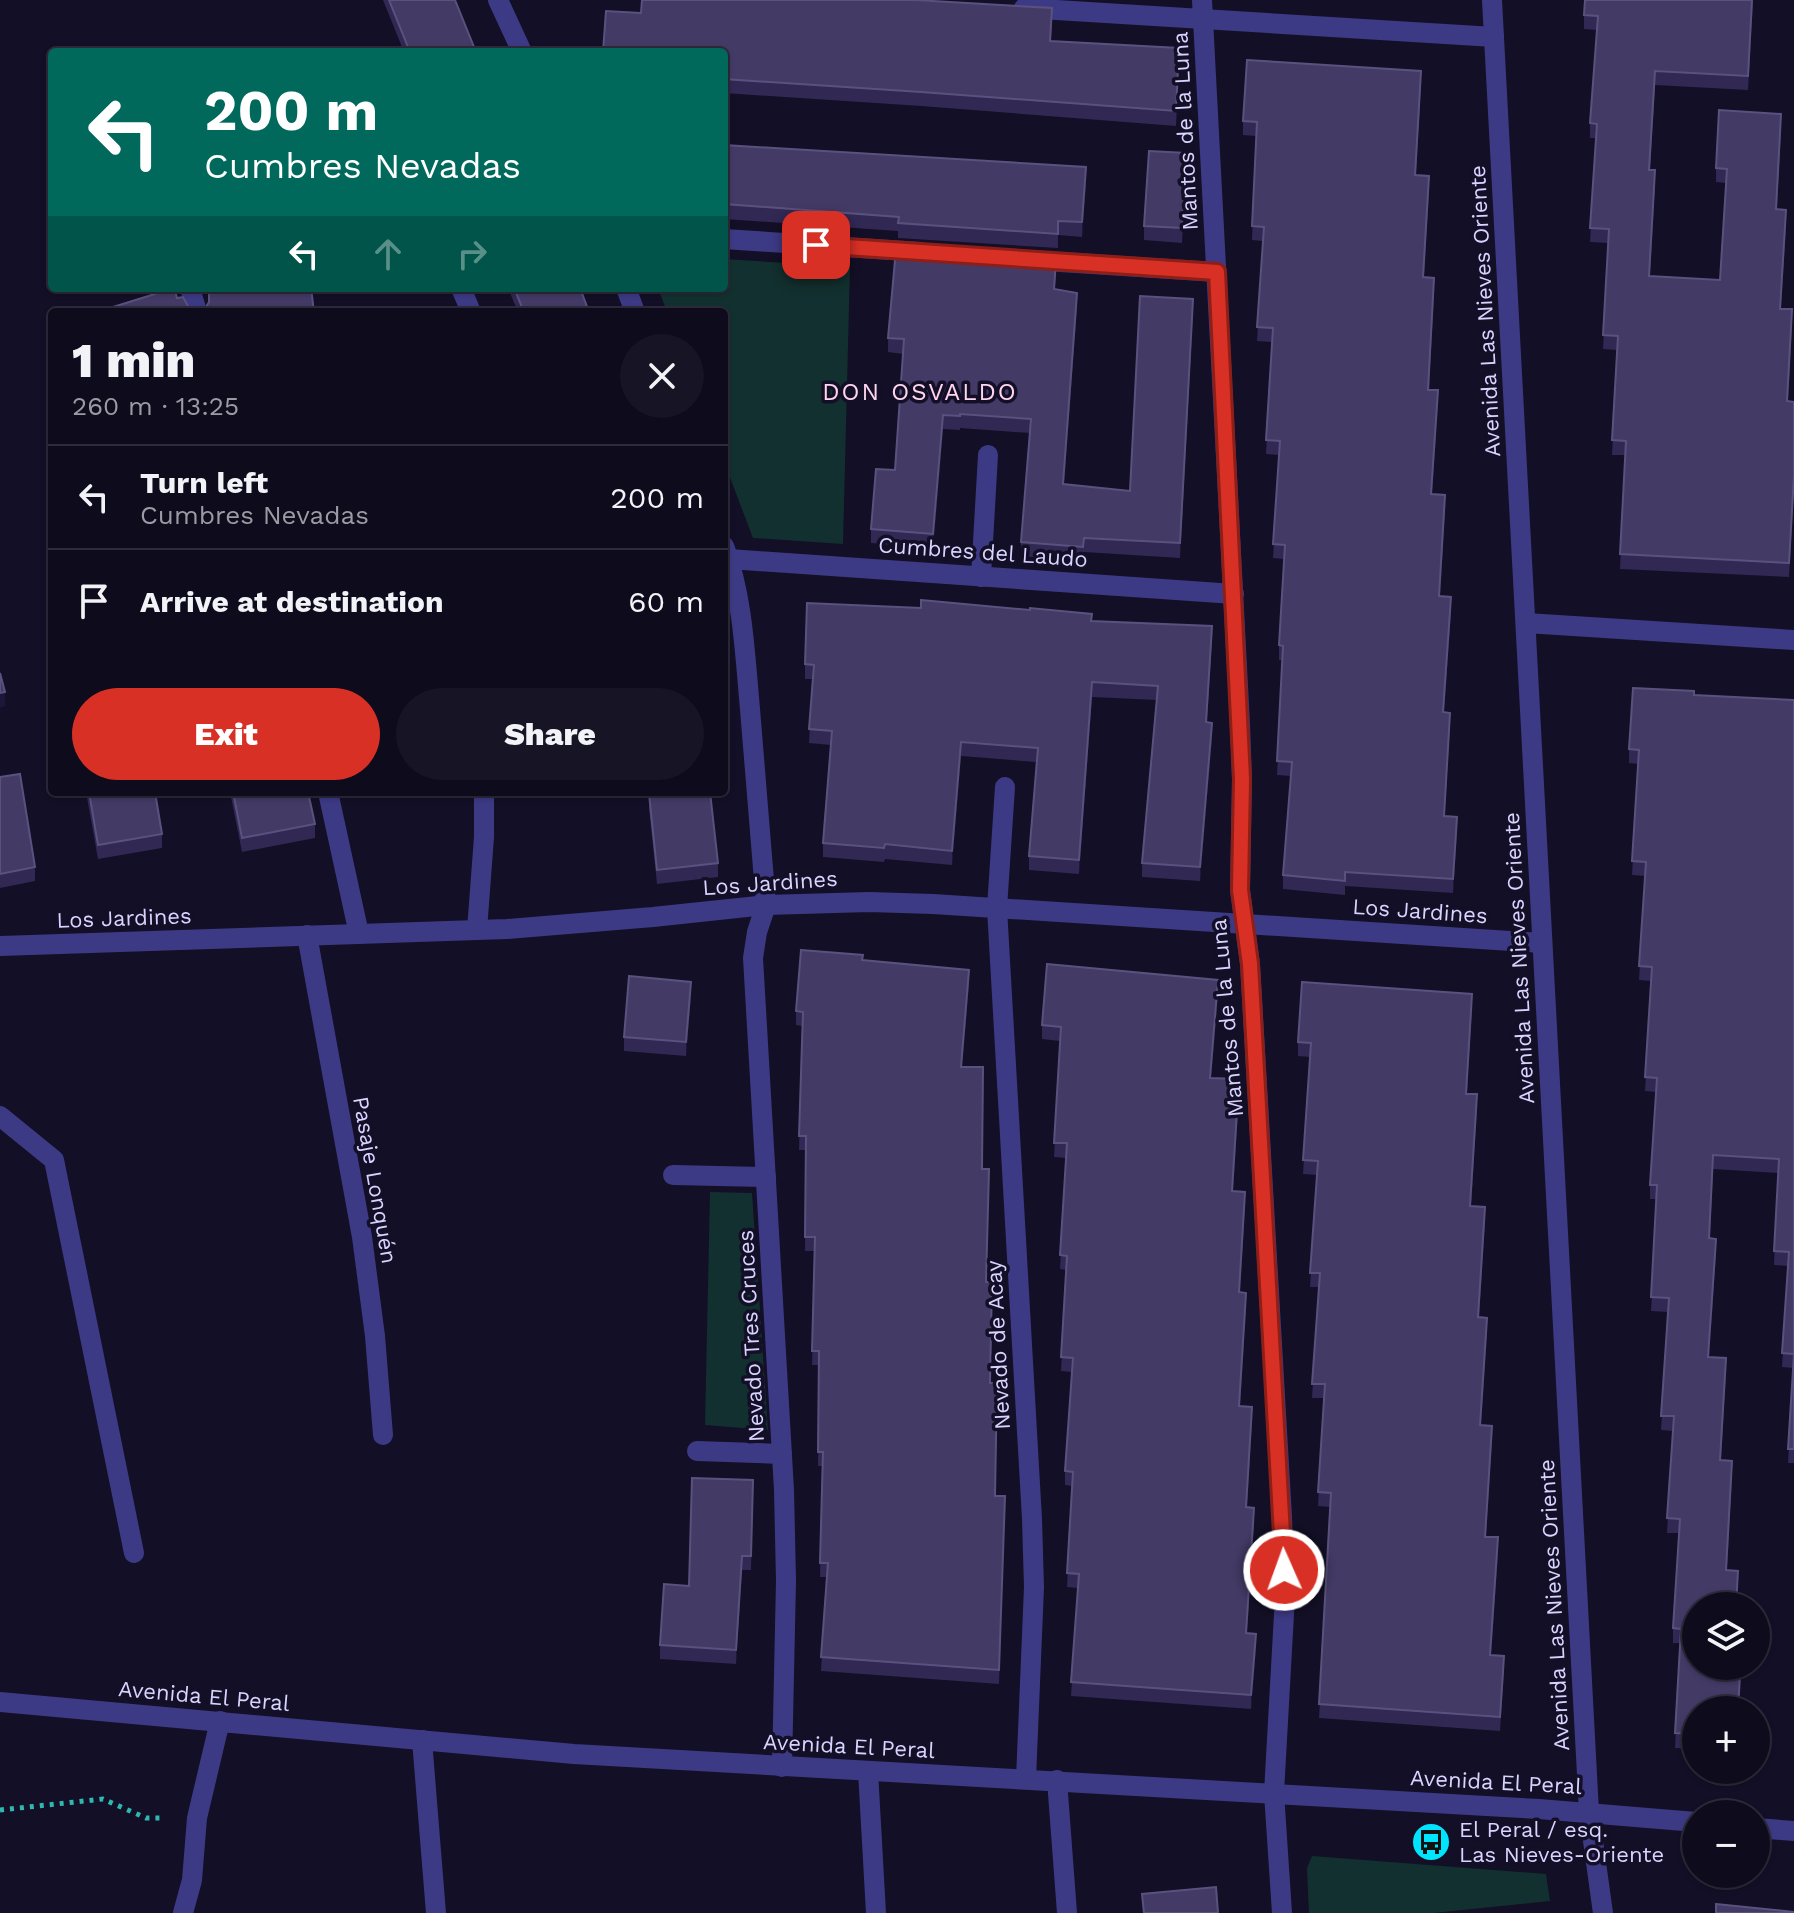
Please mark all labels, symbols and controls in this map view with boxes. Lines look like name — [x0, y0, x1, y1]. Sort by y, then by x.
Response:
street label: Mantos de la Luna — [1167, 31, 1203, 231]
text: 200 m — [204, 78, 378, 144]
icon: left — [72, 80, 176, 184]
text: Cumbres Nevadas — [204, 145, 521, 187]
street label: Avenida Las Nieves Oriente — [1465, 164, 1505, 458]
pin — [782, 211, 850, 279]
icon: arrive — [794, 223, 838, 267]
icon: left — [282, 232, 326, 276]
icon: ahead — [366, 232, 410, 276]
icon: right — [450, 232, 494, 276]
text: 1 min — [72, 332, 195, 389]
button: close — [620, 334, 704, 418]
district label: DON OSVALDO — [822, 378, 1018, 406]
text: 260 m · 13:25 — [72, 391, 239, 421]
text: Turn left — [140, 465, 268, 500]
icon: left — [72, 475, 116, 519]
text: 200 m — [610, 480, 704, 515]
text: Cumbres Nevadas — [140, 500, 369, 530]
street label: Cumbres del Laudo — [877, 532, 1089, 572]
icon: arrive — [72, 579, 116, 623]
text: Arrive at destination — [140, 584, 444, 619]
text: 60 m — [628, 584, 704, 619]
button: Exit — [72, 688, 380, 780]
button: Share — [396, 688, 704, 780]
street label: Avenida Las Nieves Oriente — [1499, 811, 1539, 1105]
street label: Los Jardines — [702, 866, 838, 900]
street label: Los Jardines — [1352, 894, 1488, 928]
street label: Los Jardines — [56, 903, 192, 933]
street label: Mantos de la Luna — [1206, 918, 1248, 1118]
street label: Pasaje Lonquén — [348, 1094, 402, 1266]
street label: Nevado Tres Cruces — [733, 1229, 769, 1443]
street label: Nevado de Acay — [981, 1259, 1015, 1430]
street label: Avenida Las Nieves Oriente — [1534, 1458, 1574, 1752]
position arrow — [1242, 1528, 1326, 1612]
map controls — [1682, 1592, 1770, 1888]
button: layers — [1682, 1592, 1770, 1680]
street label: Avenida El Peral — [117, 1676, 291, 1716]
button: + — [1682, 1696, 1770, 1784]
street label: Avenida El Peral — [763, 1729, 936, 1763]
street label: Avenida El Peral — [1410, 1765, 1583, 1799]
button: − — [1682, 1800, 1770, 1888]
place label: El Peral / esq. Las Nieves-Oriente — [1459, 1817, 1664, 1867]
bus stop icon: El Peral / esq. Las Nieves-Oriente — [1410, 1821, 1452, 1863]

